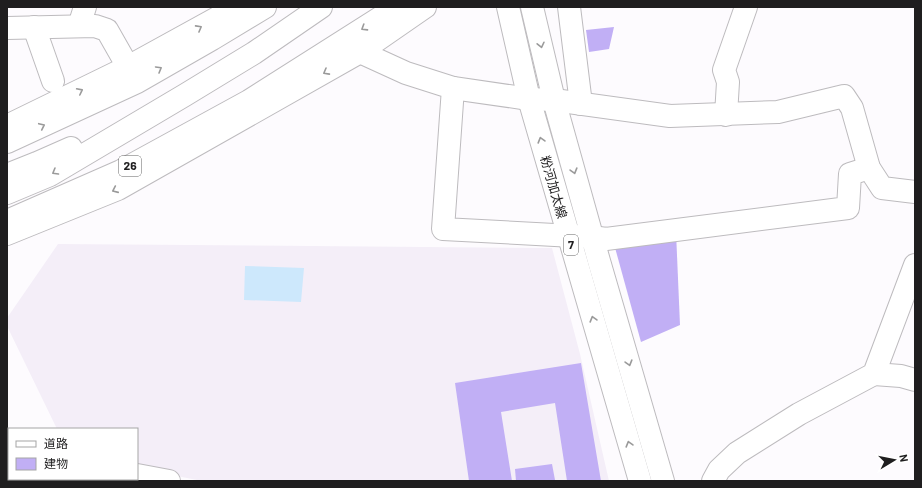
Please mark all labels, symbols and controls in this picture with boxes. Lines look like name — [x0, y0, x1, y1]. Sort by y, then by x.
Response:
one-way arrow — [361, 23, 368, 31]
one-way arrow — [195, 25, 202, 33]
one-way arrow — [537, 42, 545, 48]
one-way arrow — [155, 67, 162, 74]
one-way arrow — [323, 67, 330, 74]
one-way arrow — [76, 88, 83, 96]
one-way arrow — [38, 123, 46, 131]
one-way arrow — [537, 137, 546, 144]
street label: 粉河加太線 — [537, 154, 571, 220]
road number: 26 — [119, 156, 141, 176]
one-way arrow — [52, 167, 59, 174]
one-way arrow — [569, 167, 578, 174]
one-way arrow — [111, 185, 119, 193]
road number: 7 — [564, 235, 578, 255]
one-way arrow — [589, 315, 598, 322]
one-way arrow — [624, 359, 633, 366]
legend — [8, 428, 138, 480]
text: 道路 — [44, 436, 68, 450]
one-way arrow — [625, 440, 634, 447]
north arrow — [874, 440, 914, 480]
text: N — [897, 453, 911, 463]
text: 建物 — [44, 456, 68, 470]

